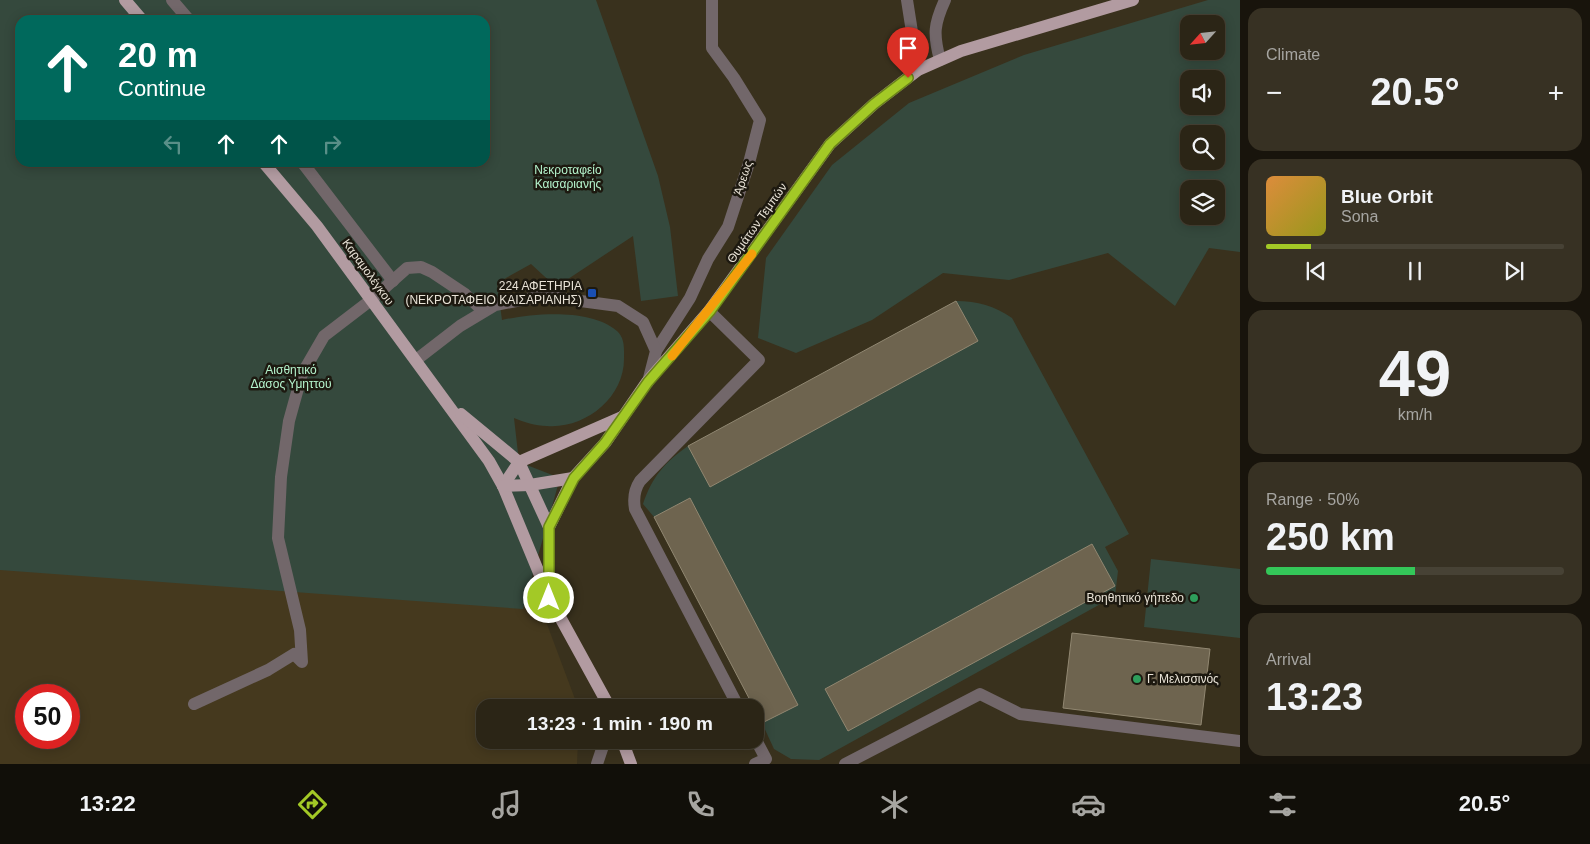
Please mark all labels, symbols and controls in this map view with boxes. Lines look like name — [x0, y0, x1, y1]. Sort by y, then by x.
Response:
north arrow — [1180, 15, 1225, 60]
map controls — [1180, 15, 1225, 225]
pin — [887, 27, 929, 78]
icon: arrive — [894, 34, 922, 62]
icon: ahead — [35, 35, 100, 100]
text: 20 m — [118, 35, 198, 74]
text: Climate — [1266, 46, 1320, 63]
button: sound — [1180, 70, 1225, 115]
text: 20.5° — [1370, 71, 1460, 113]
text: Continue — [118, 76, 206, 101]
text: − — [1266, 77, 1282, 108]
text: + — [1548, 77, 1564, 108]
button: search — [1180, 125, 1225, 170]
icon: left — [159, 130, 187, 158]
icon: ahead — [212, 130, 240, 158]
icon: ahead — [265, 130, 293, 158]
icon: right — [318, 130, 346, 158]
street label: Άρεως — [731, 159, 755, 197]
park label: Νεκροταφείο Καισαριανής — [534, 163, 602, 191]
street label: Θυμάτων Τεμπών — [724, 180, 790, 266]
button: layers — [1180, 180, 1225, 225]
text: Blue Orbit — [1341, 186, 1433, 207]
text: Sona — [1341, 208, 1378, 225]
street label: Καραμολέγκου — [339, 236, 397, 308]
icon: previous — [1302, 257, 1330, 285]
icon: pause — [1401, 257, 1429, 285]
icon: next — [1500, 257, 1528, 285]
place label: 224 ΑΦΕΤΗΡΙΑ (ΝΕΚΡΟΤΑΦΕΙΟ ΚΑΙΣΑΡΙΑΝΗΣ) — [405, 279, 582, 307]
marker: 224 ΑΦΕΤΗΡΙΑ (ΝΕΚΡΟΤΑΦΕΙΟ ΚΑΙΣΑΡΙΑΝΗΣ) — [586, 287, 598, 299]
text: 49 — [1379, 337, 1451, 410]
park label: Αισθητικό Δάσος Υμηττού — [250, 363, 332, 391]
text: km/h — [1398, 406, 1432, 423]
text: Range · 50% — [1266, 491, 1359, 508]
text: 250 km — [1266, 516, 1395, 558]
position arrow — [522, 571, 574, 623]
place label: Βοηθητικό γήπεδο — [1086, 591, 1184, 605]
marker: Βοηθητικό γήπεδο — [1188, 592, 1200, 604]
text: Arrival — [1266, 651, 1311, 668]
place label: Γ. Μελισσινός — [1147, 672, 1219, 686]
marker: Γ. Μελισσινός — [1131, 673, 1143, 685]
text: 13:23 — [1266, 676, 1363, 718]
speed limit sign: 50 — [15, 684, 80, 749]
text: 13:23 · 1 min · 190 m — [527, 713, 713, 734]
icon: directions — [295, 787, 330, 822]
icon: music — [489, 787, 524, 822]
icon: phone — [683, 787, 718, 822]
icon: climate — [877, 787, 912, 822]
icon: car — [1071, 787, 1106, 822]
icon: filters — [1265, 787, 1300, 822]
text: 13:22 — [80, 791, 136, 816]
text: 20.5° — [1459, 791, 1510, 816]

